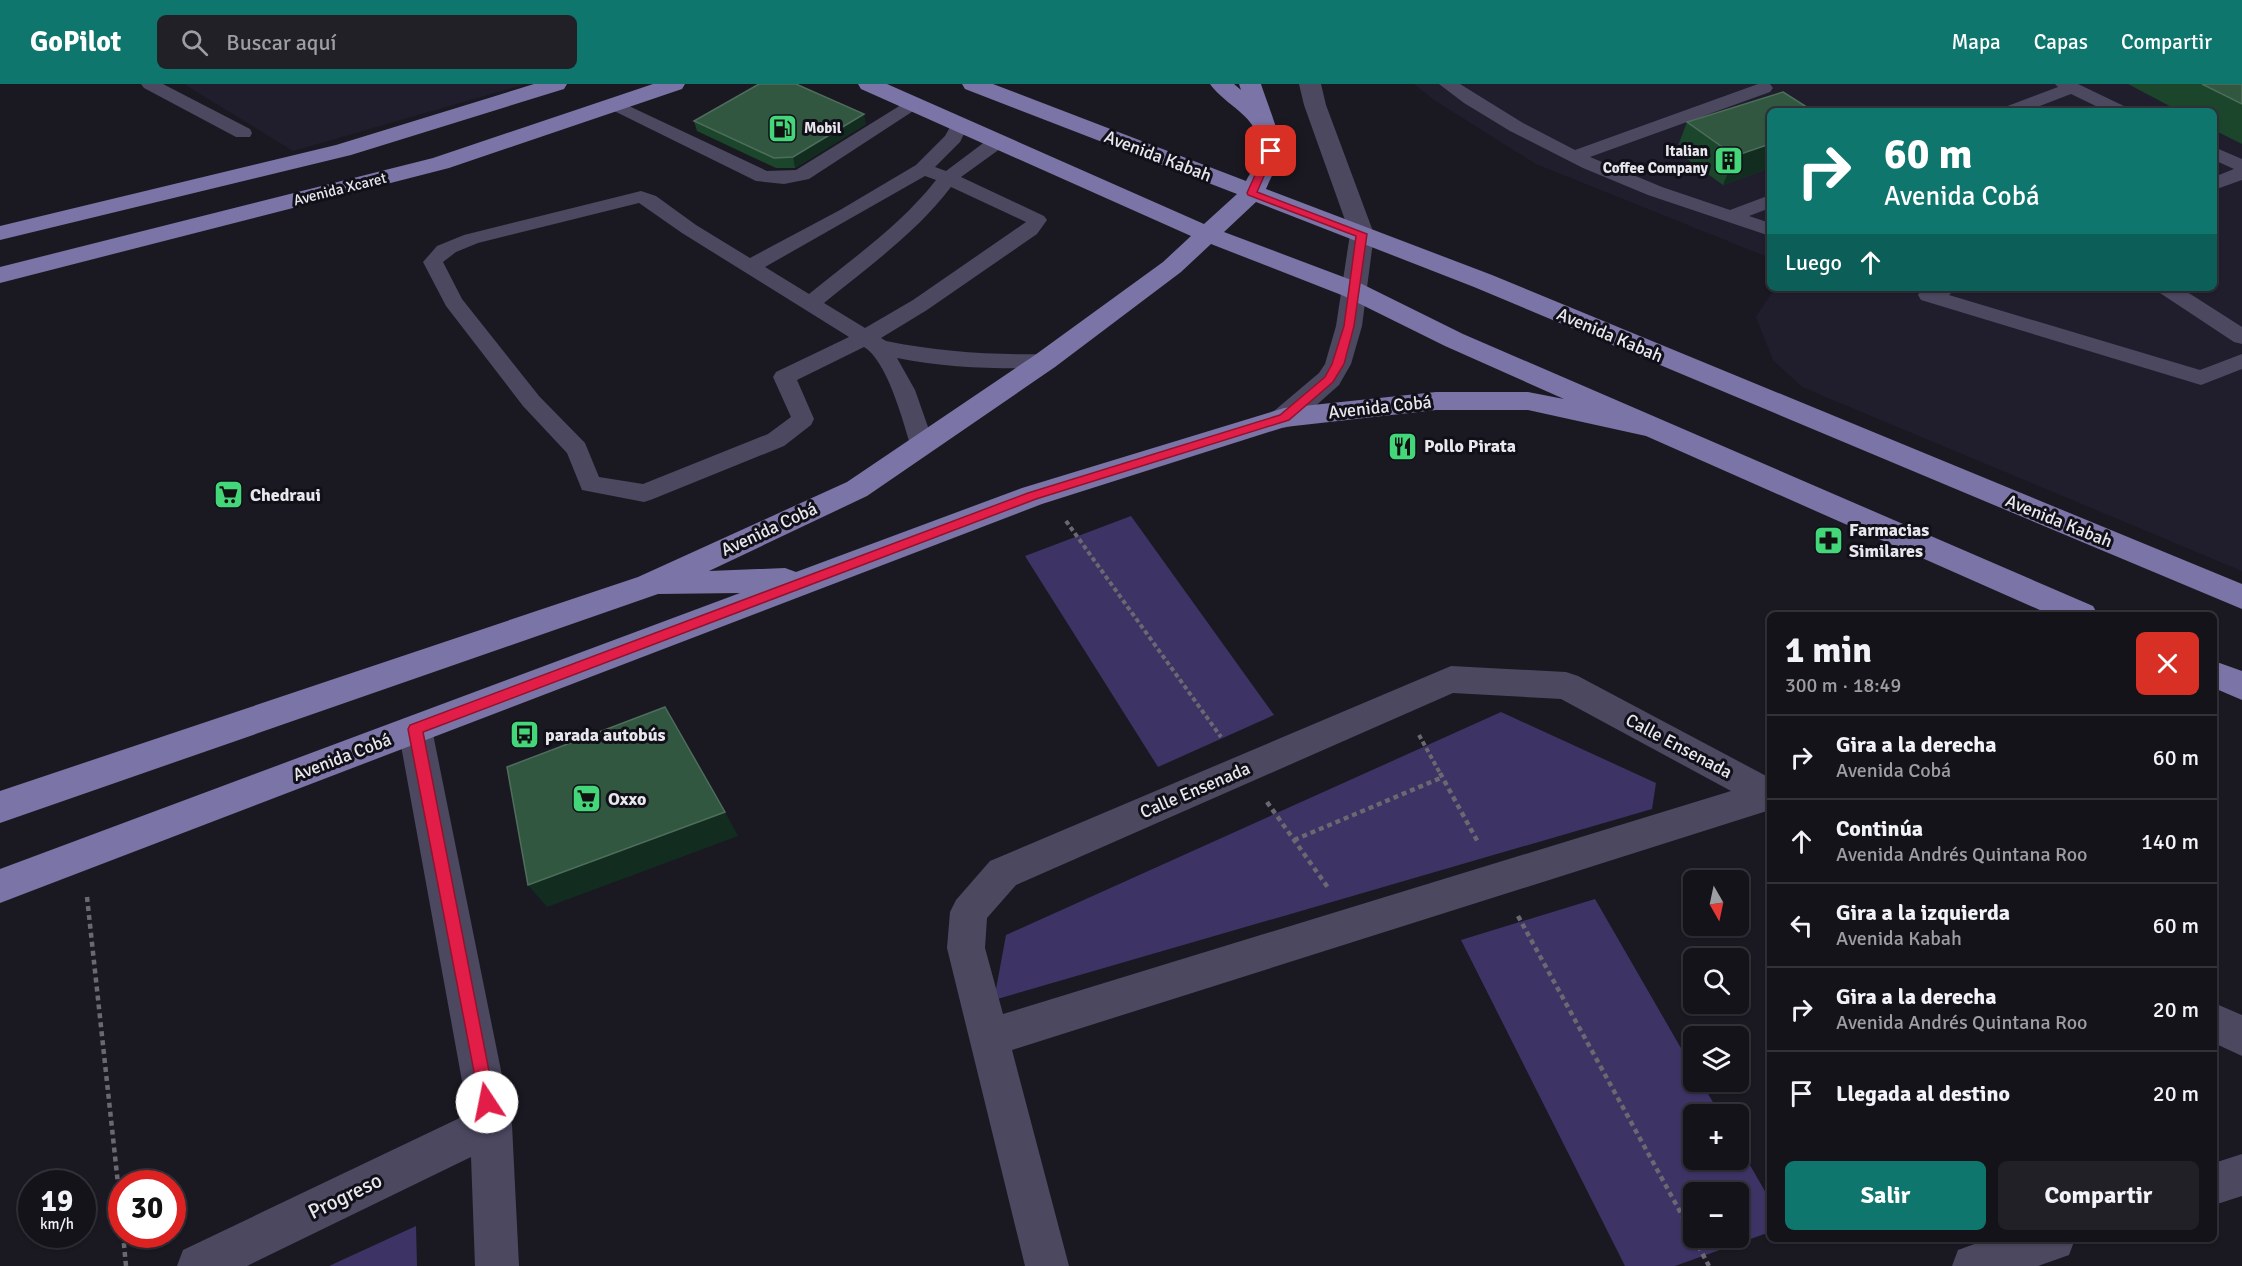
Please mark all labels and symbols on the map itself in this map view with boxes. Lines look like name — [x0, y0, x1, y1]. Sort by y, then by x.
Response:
fuel station icon: Mobil — [767, 112, 799, 144]
place label: Mobil — [804, 119, 842, 137]
street label: Avenida Kabah — [1101, 125, 1215, 187]
pin — [1245, 125, 1296, 176]
place label: Italian Coffee Company — [1603, 142, 1709, 177]
building icon: Italian Coffee Company — [1713, 144, 1745, 176]
street label: Avenida Xcaret — [292, 169, 388, 209]
street label: Avenida Kabah — [1554, 303, 1666, 367]
street label: Avenida Cobá — [1327, 391, 1433, 423]
restaurant icon: Pollo Pirata — [1387, 430, 1419, 462]
place label: Pollo Pirata — [1424, 435, 1516, 457]
supermarket icon: Chedraui — [213, 479, 245, 511]
place label: Chedraui — [250, 484, 321, 506]
street label: Avenida Kabah — [2002, 490, 2116, 552]
street label: Avenida Cobá — [717, 497, 821, 561]
place label: Farmacias Similares — [1849, 519, 1929, 562]
pharmacy icon: Farmacias Similares — [1812, 524, 1844, 556]
street label: Calle Ensenada — [1622, 709, 1736, 783]
bus stop icon: parada autobús — [508, 719, 540, 751]
place label: parada autobús — [545, 724, 666, 746]
street label: Avenida Cobá — [290, 728, 394, 786]
street label: Calle Ensenada — [1137, 757, 1253, 823]
supermarket icon: Oxxo — [571, 783, 603, 815]
place label: Oxxo — [608, 788, 646, 810]
north arrow — [1683, 870, 1749, 936]
position arrow — [455, 1070, 519, 1134]
street label: Progreso — [304, 1167, 386, 1225]
speed limit sign: 30 — [108, 1170, 186, 1248]

